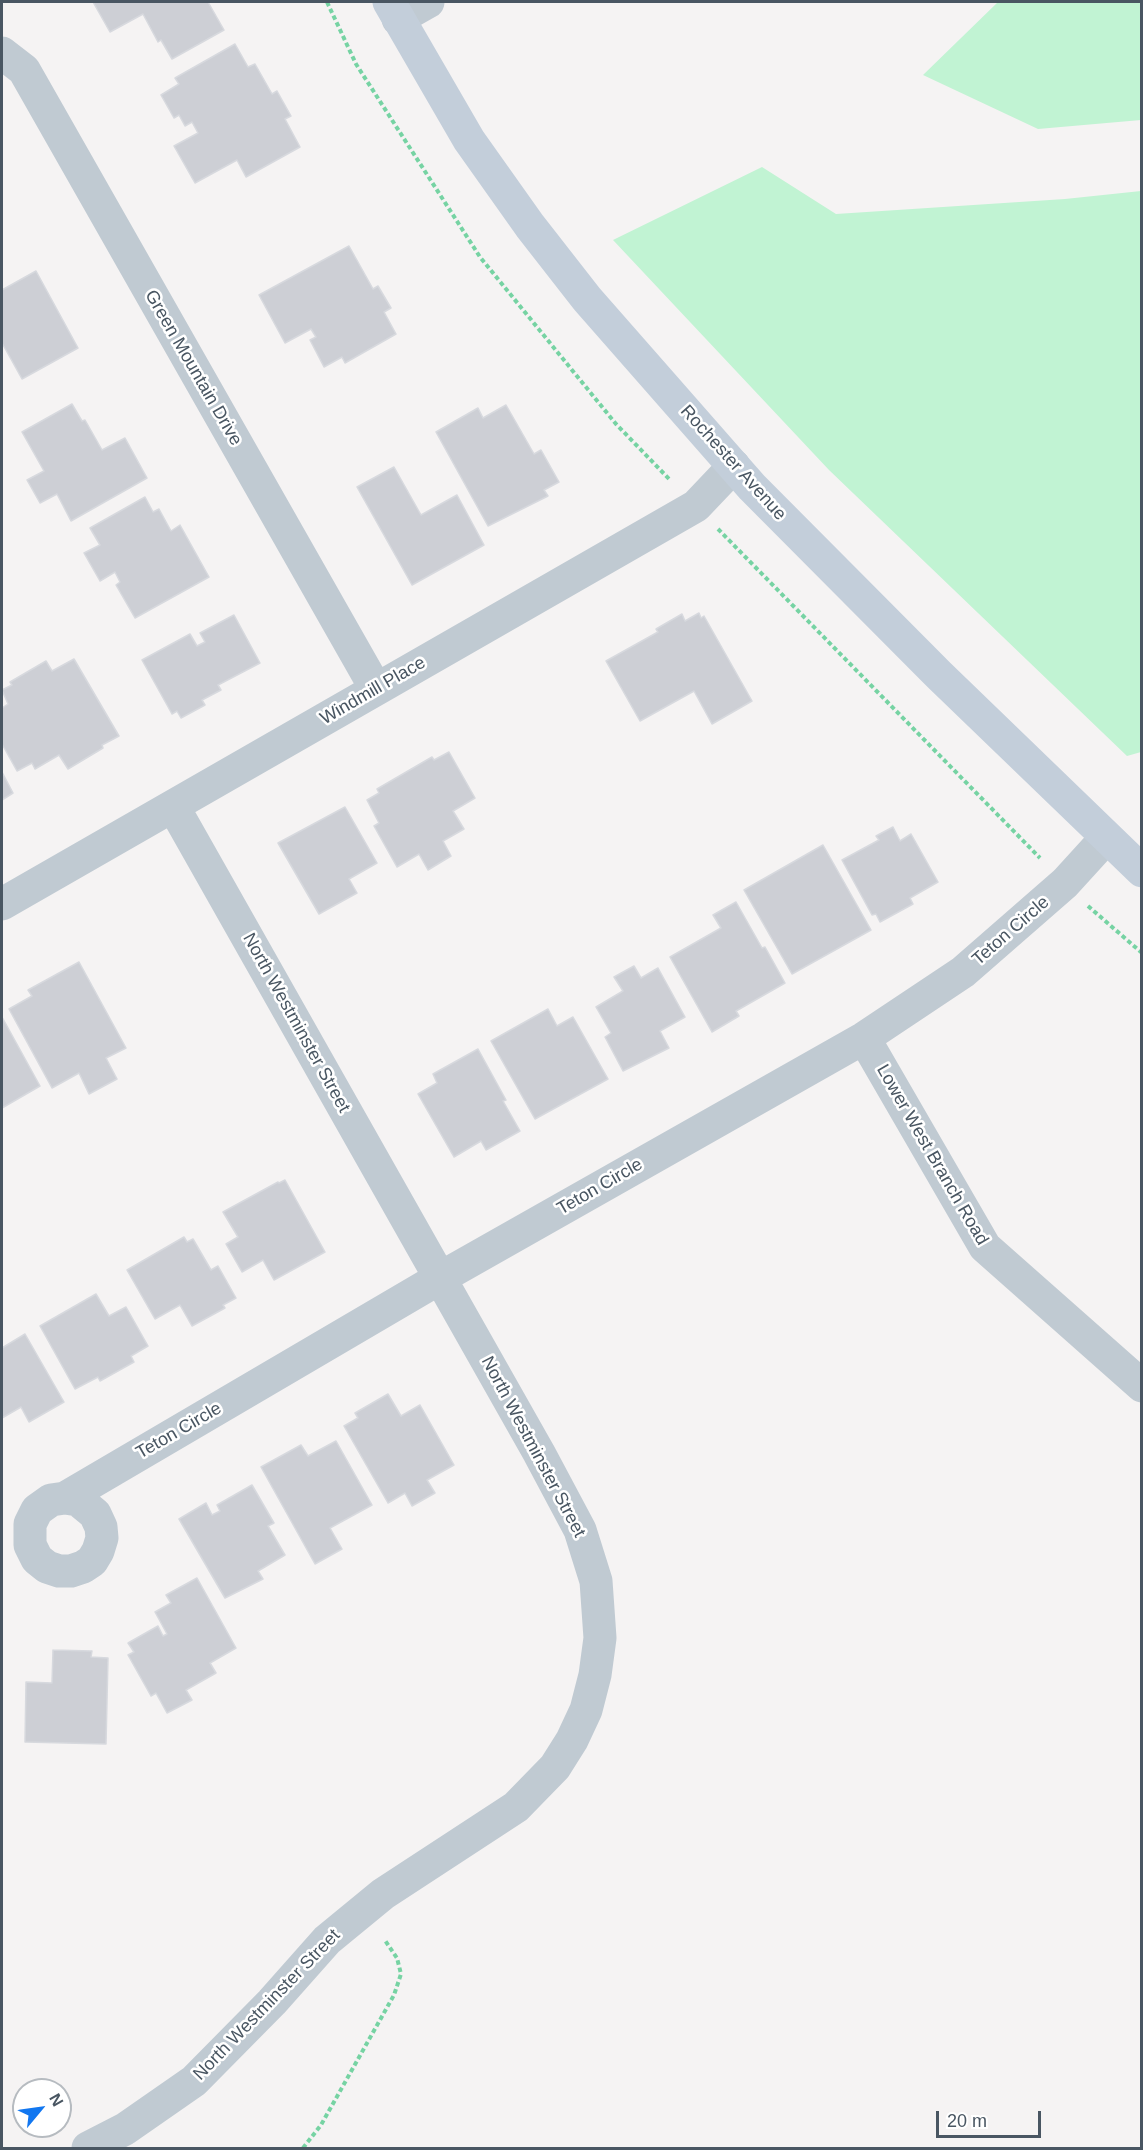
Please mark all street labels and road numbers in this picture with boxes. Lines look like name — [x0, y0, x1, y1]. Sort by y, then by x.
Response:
street label: Green Mountain Drive — [140, 286, 246, 450]
street label: Rochester Avenue — [676, 401, 790, 525]
street label: Windmill Place — [316, 652, 430, 730]
street label: Teton Circle — [968, 892, 1054, 970]
street label: North Westminster Street — [238, 930, 354, 1116]
street label: Lower West Branch Road — [871, 1061, 993, 1249]
street label: Teton Circle — [553, 1154, 647, 1220]
street label: North Westminster Street — [476, 1353, 590, 1541]
street label: Teton Circle — [132, 1398, 226, 1464]
street label: North Westminster Street — [189, 1925, 345, 2085]

